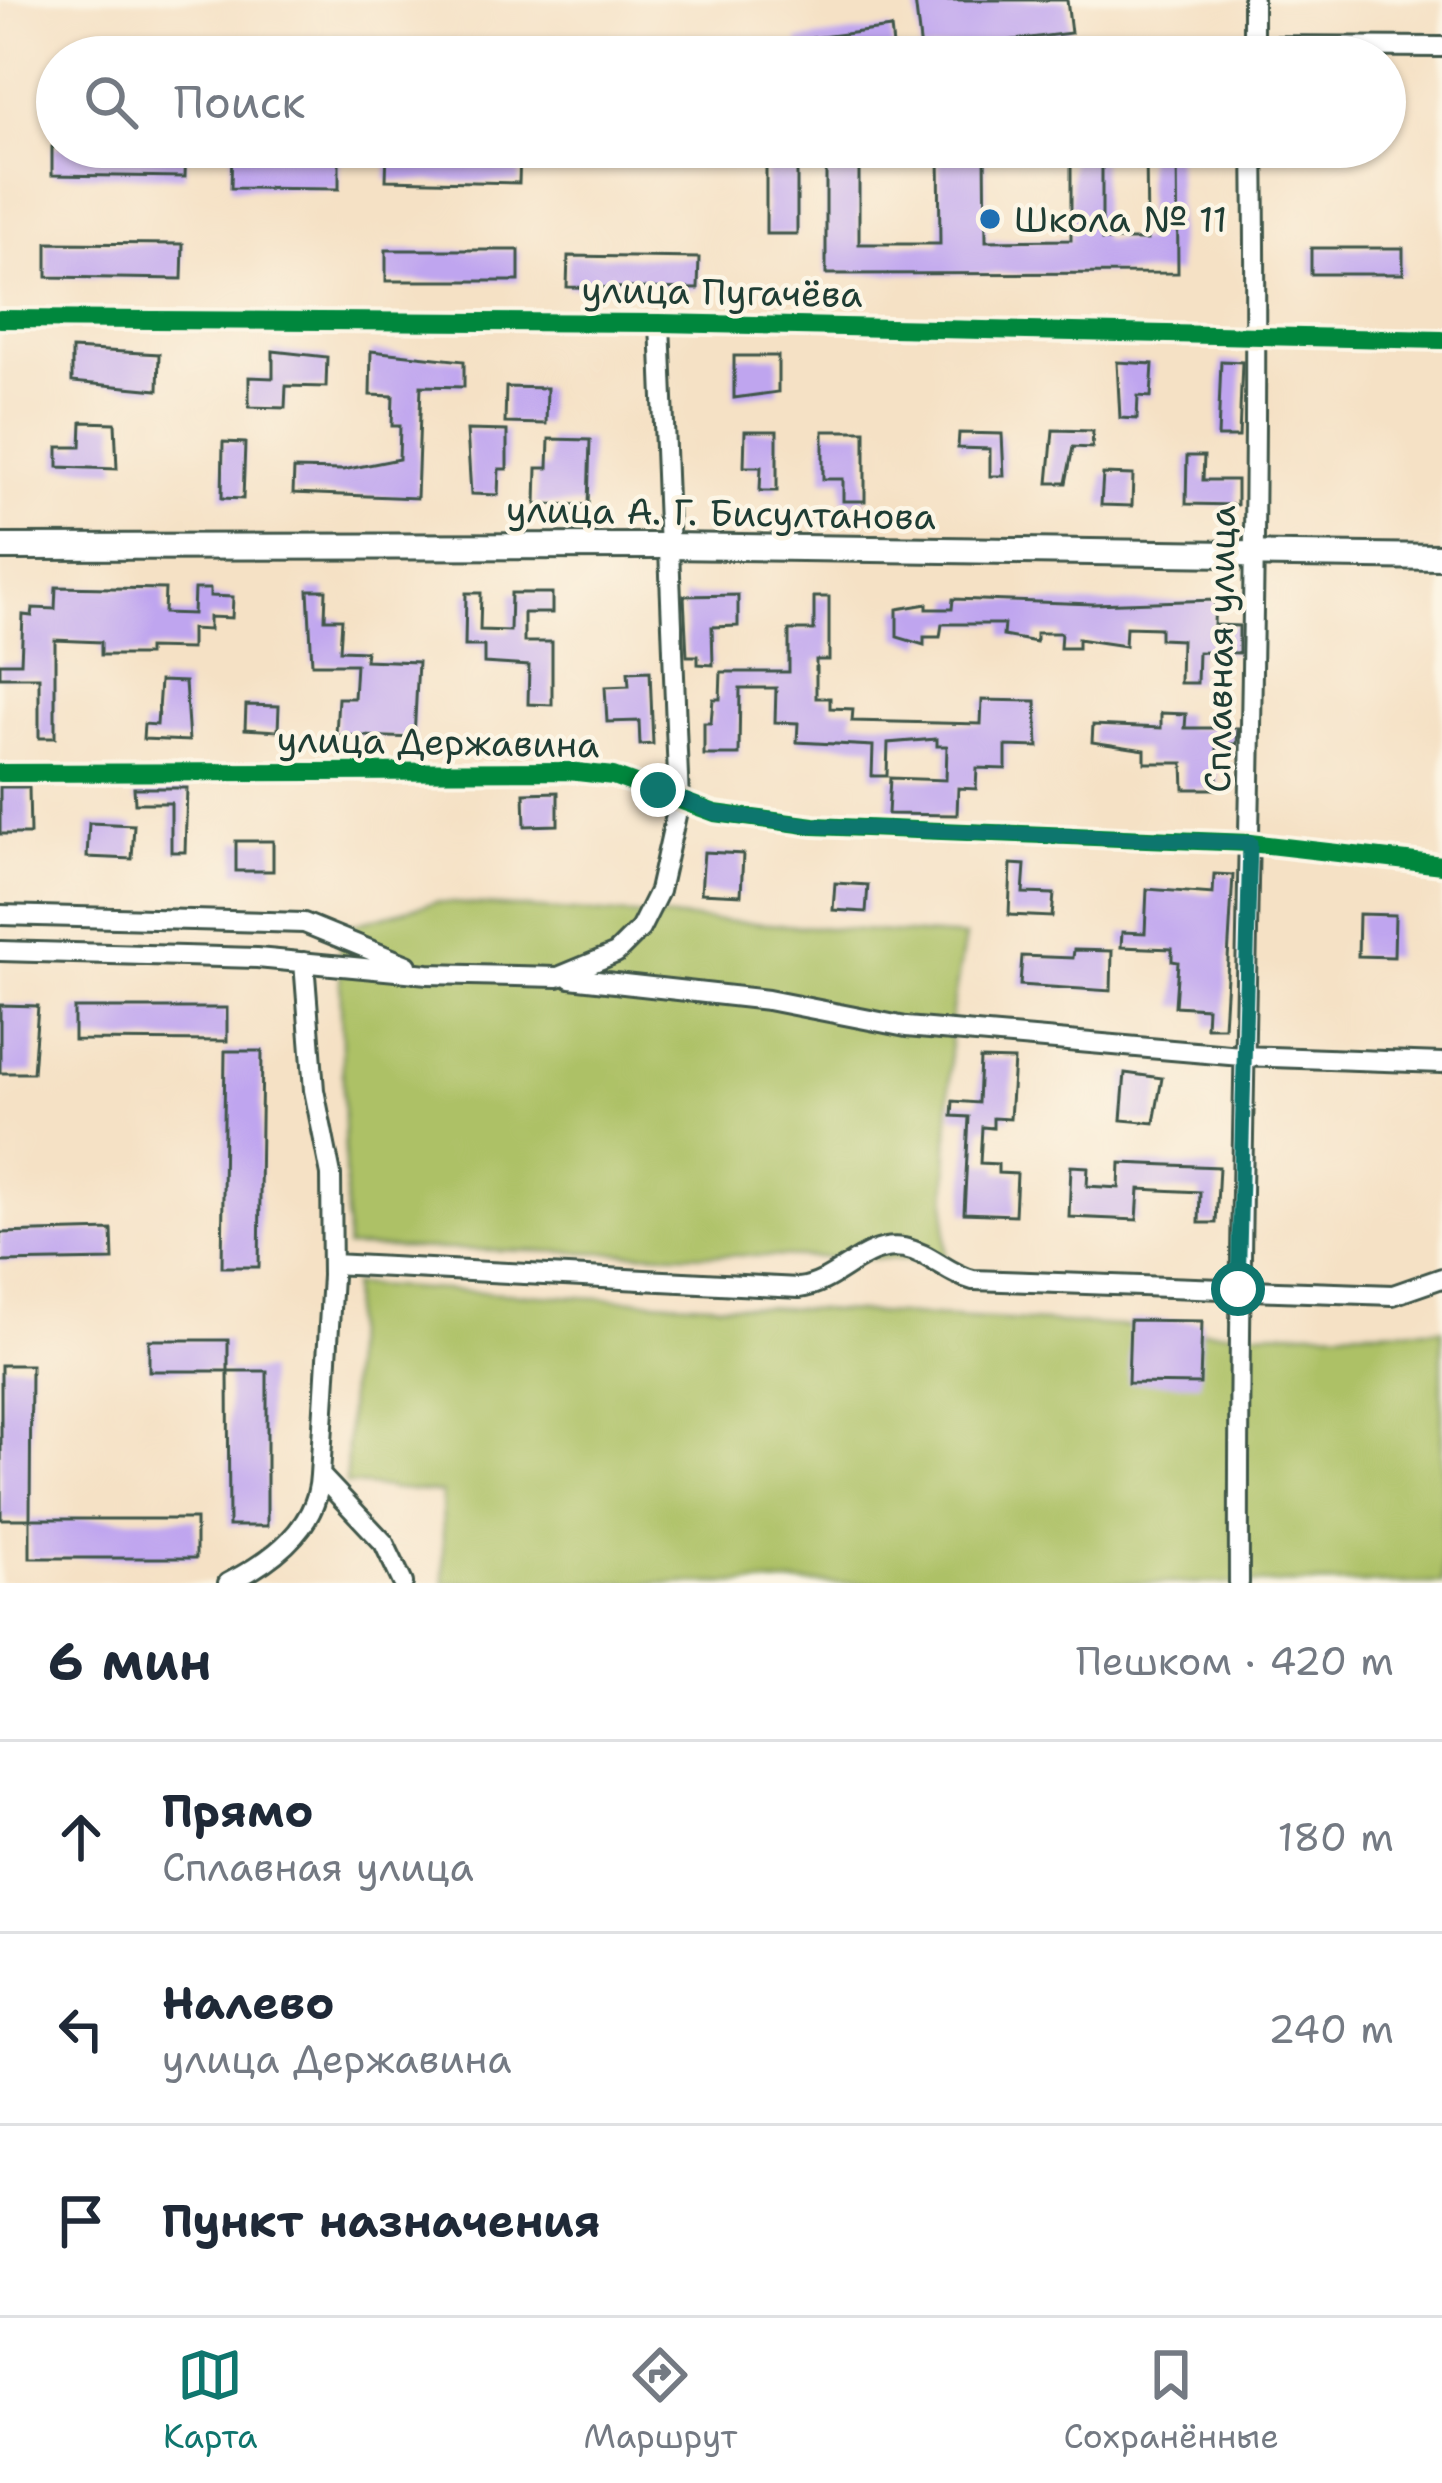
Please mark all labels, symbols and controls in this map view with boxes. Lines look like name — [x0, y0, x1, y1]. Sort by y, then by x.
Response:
search box — [36, 36, 1406, 168]
icon: search — [78, 69, 144, 135]
text: Поиск — [174, 72, 305, 132]
place label: Школа № 11 — [1014, 195, 1228, 244]
marker: Школа № 11 — [977, 206, 1003, 232]
street label: улица Пугачёва — [581, 265, 863, 319]
street label: улица А. Г. Бисултанова — [506, 485, 936, 541]
street label: Сплавная улица — [1193, 505, 1247, 793]
street label: улица Державина — [276, 715, 600, 769]
route end — [631, 763, 685, 817]
route start — [1211, 1262, 1265, 1316]
text: 6 мин — [48, 1627, 212, 1695]
text: Пешком · 420 m — [1076, 1635, 1394, 1687]
text: Прямо — [162, 1781, 313, 1841]
icon: ahead — [48, 1804, 114, 1870]
text: 180 m — [1278, 1811, 1394, 1863]
text: Сплавная улица — [162, 1841, 474, 1893]
text: Налево — [162, 1973, 335, 2033]
icon: left — [48, 1996, 114, 2062]
text: 240 m — [1268, 2003, 1394, 2055]
text: улица Державина — [162, 2033, 512, 2085]
icon: arrive — [48, 2188, 114, 2254]
text: Пункт назначения — [162, 2191, 601, 2251]
tab: Карта — [163, 2342, 257, 2459]
tab: Маршрут — [583, 2342, 737, 2459]
tab: Сохранённые — [1063, 2342, 1279, 2459]

